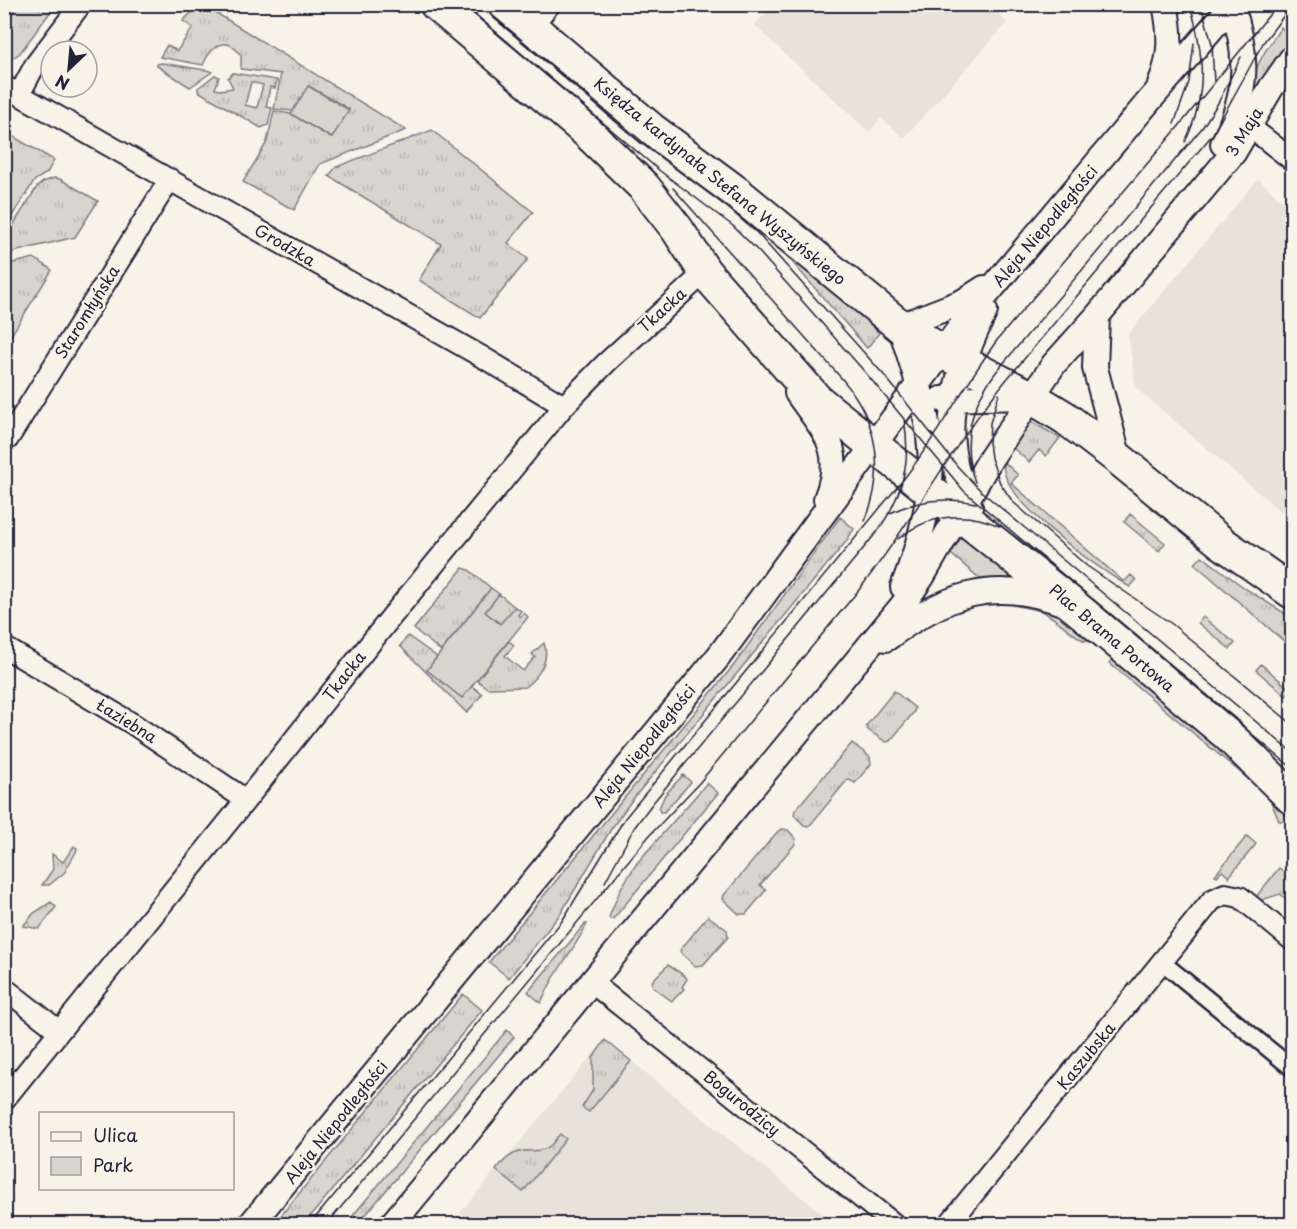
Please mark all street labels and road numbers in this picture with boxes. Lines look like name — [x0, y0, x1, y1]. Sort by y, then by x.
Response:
street label: Księdza kardynała Stefana Wyszyńskiego — [589, 71, 852, 290]
street label: 3 Maja — [1219, 102, 1268, 161]
street label: Aleja Niepodległości — [986, 159, 1102, 291]
street label: Grodzka — [251, 217, 320, 271]
street label: Staromłyńska — [48, 260, 125, 363]
street label: Tkacka — [632, 281, 691, 338]
street label: Plac Brama Portowa — [1045, 578, 1181, 697]
street label: Tkacka — [316, 645, 370, 706]
street label: Aleja Niepodległości — [586, 679, 701, 812]
street label: Łaziebna — [92, 692, 162, 748]
street label: Kaszubska — [1050, 1016, 1120, 1094]
street label: Aleja Niepodległości — [278, 1055, 393, 1188]
street label: Bogurodzicy — [699, 1064, 786, 1141]

